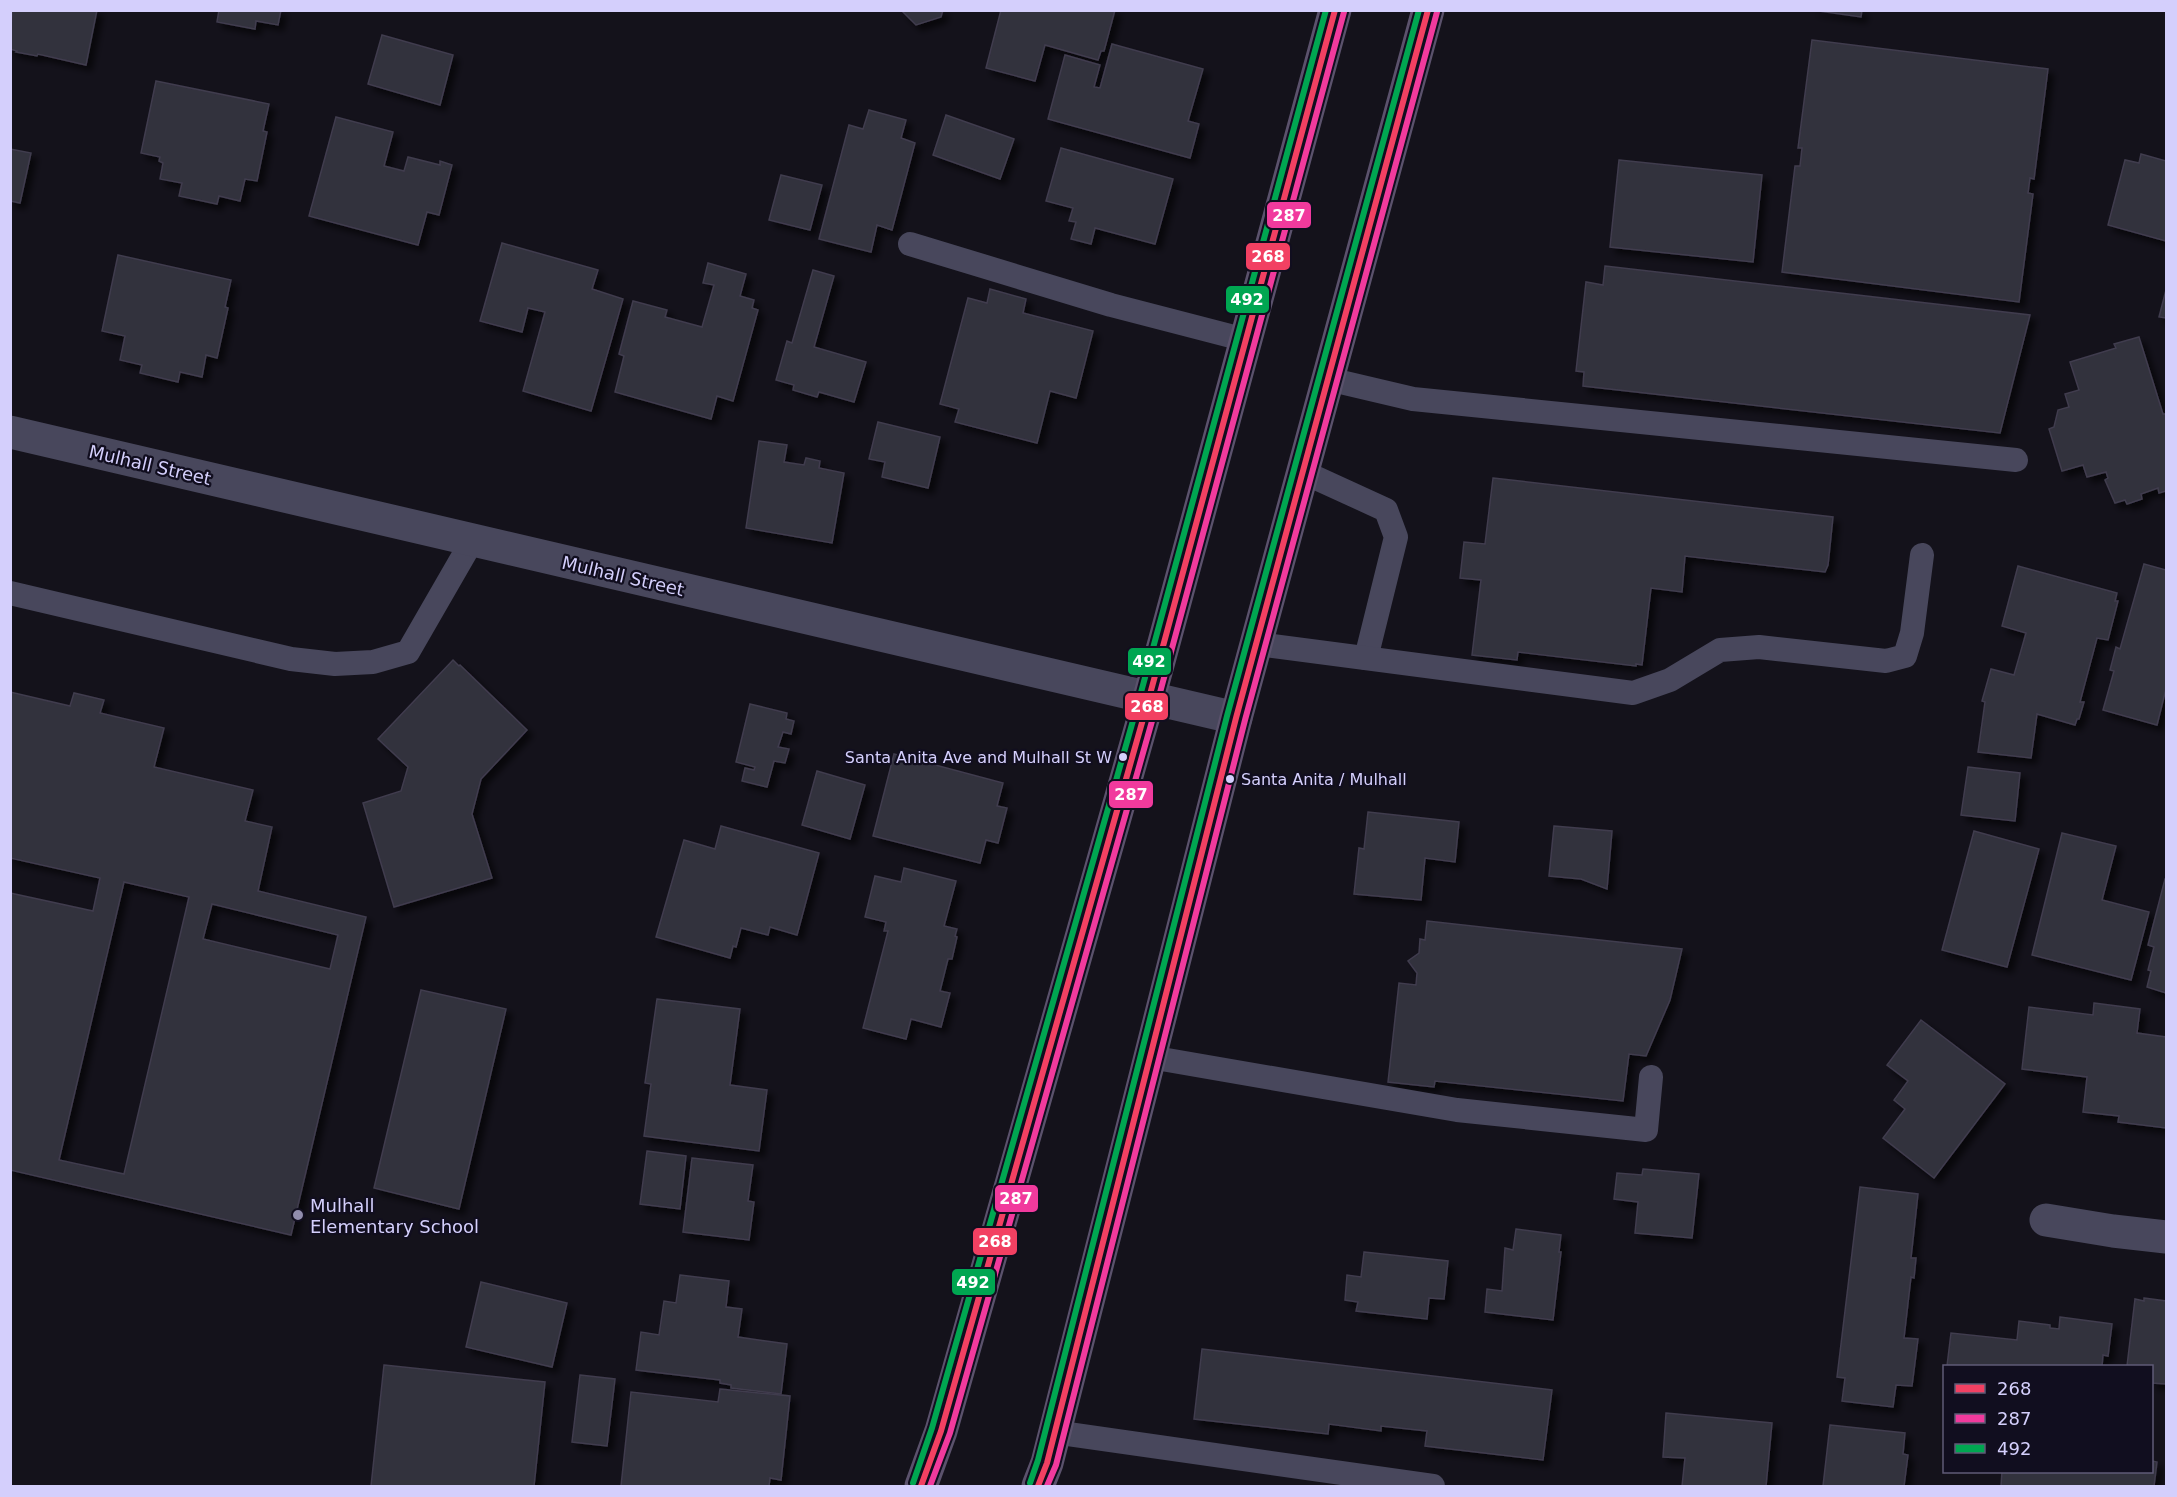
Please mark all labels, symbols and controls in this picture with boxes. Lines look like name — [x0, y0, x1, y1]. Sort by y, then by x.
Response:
line badge: 287 — [1266, 201, 1312, 229]
text: 287 — [1272, 206, 1306, 225]
line badge: 268 — [1245, 242, 1291, 271]
text: 268 — [1251, 247, 1285, 266]
line badge: 492 — [1225, 285, 1270, 314]
text: 492 — [1230, 290, 1264, 309]
street label: Mulhall Street — [87, 441, 213, 489]
street label: Mulhall Street — [560, 552, 686, 600]
line badge: 492 — [1127, 647, 1172, 676]
text: 492 — [1132, 652, 1166, 671]
line badge: 268 — [1124, 692, 1169, 721]
text: 268 — [1130, 697, 1164, 716]
place label: Santa Anita Ave and Mulhall St W — [845, 748, 1112, 767]
marker: Santa Anita Ave and Mulhall St W — [1117, 751, 1129, 763]
place label: Santa Anita / Mulhall — [1241, 770, 1407, 789]
marker: Santa Anita / Mulhall — [1224, 773, 1236, 785]
line badge: 287 — [1108, 780, 1154, 809]
text: 287 — [1114, 785, 1148, 804]
line badge: 287 — [994, 1184, 1039, 1213]
text: 287 — [999, 1189, 1033, 1208]
place label: Mulhall Elementary School — [310, 1195, 479, 1237]
marker: Mulhall Elementary School — [291, 1208, 305, 1222]
line badge: 268 — [972, 1227, 1018, 1256]
text: 268 — [978, 1232, 1012, 1251]
line badge: 492 — [951, 1268, 996, 1296]
text: 492 — [956, 1273, 990, 1292]
legend — [1943, 1365, 2153, 1473]
text: 268 — [1997, 1378, 2031, 1399]
text: 287 — [1997, 1408, 2031, 1429]
text: 492 — [1997, 1438, 2031, 1459]

